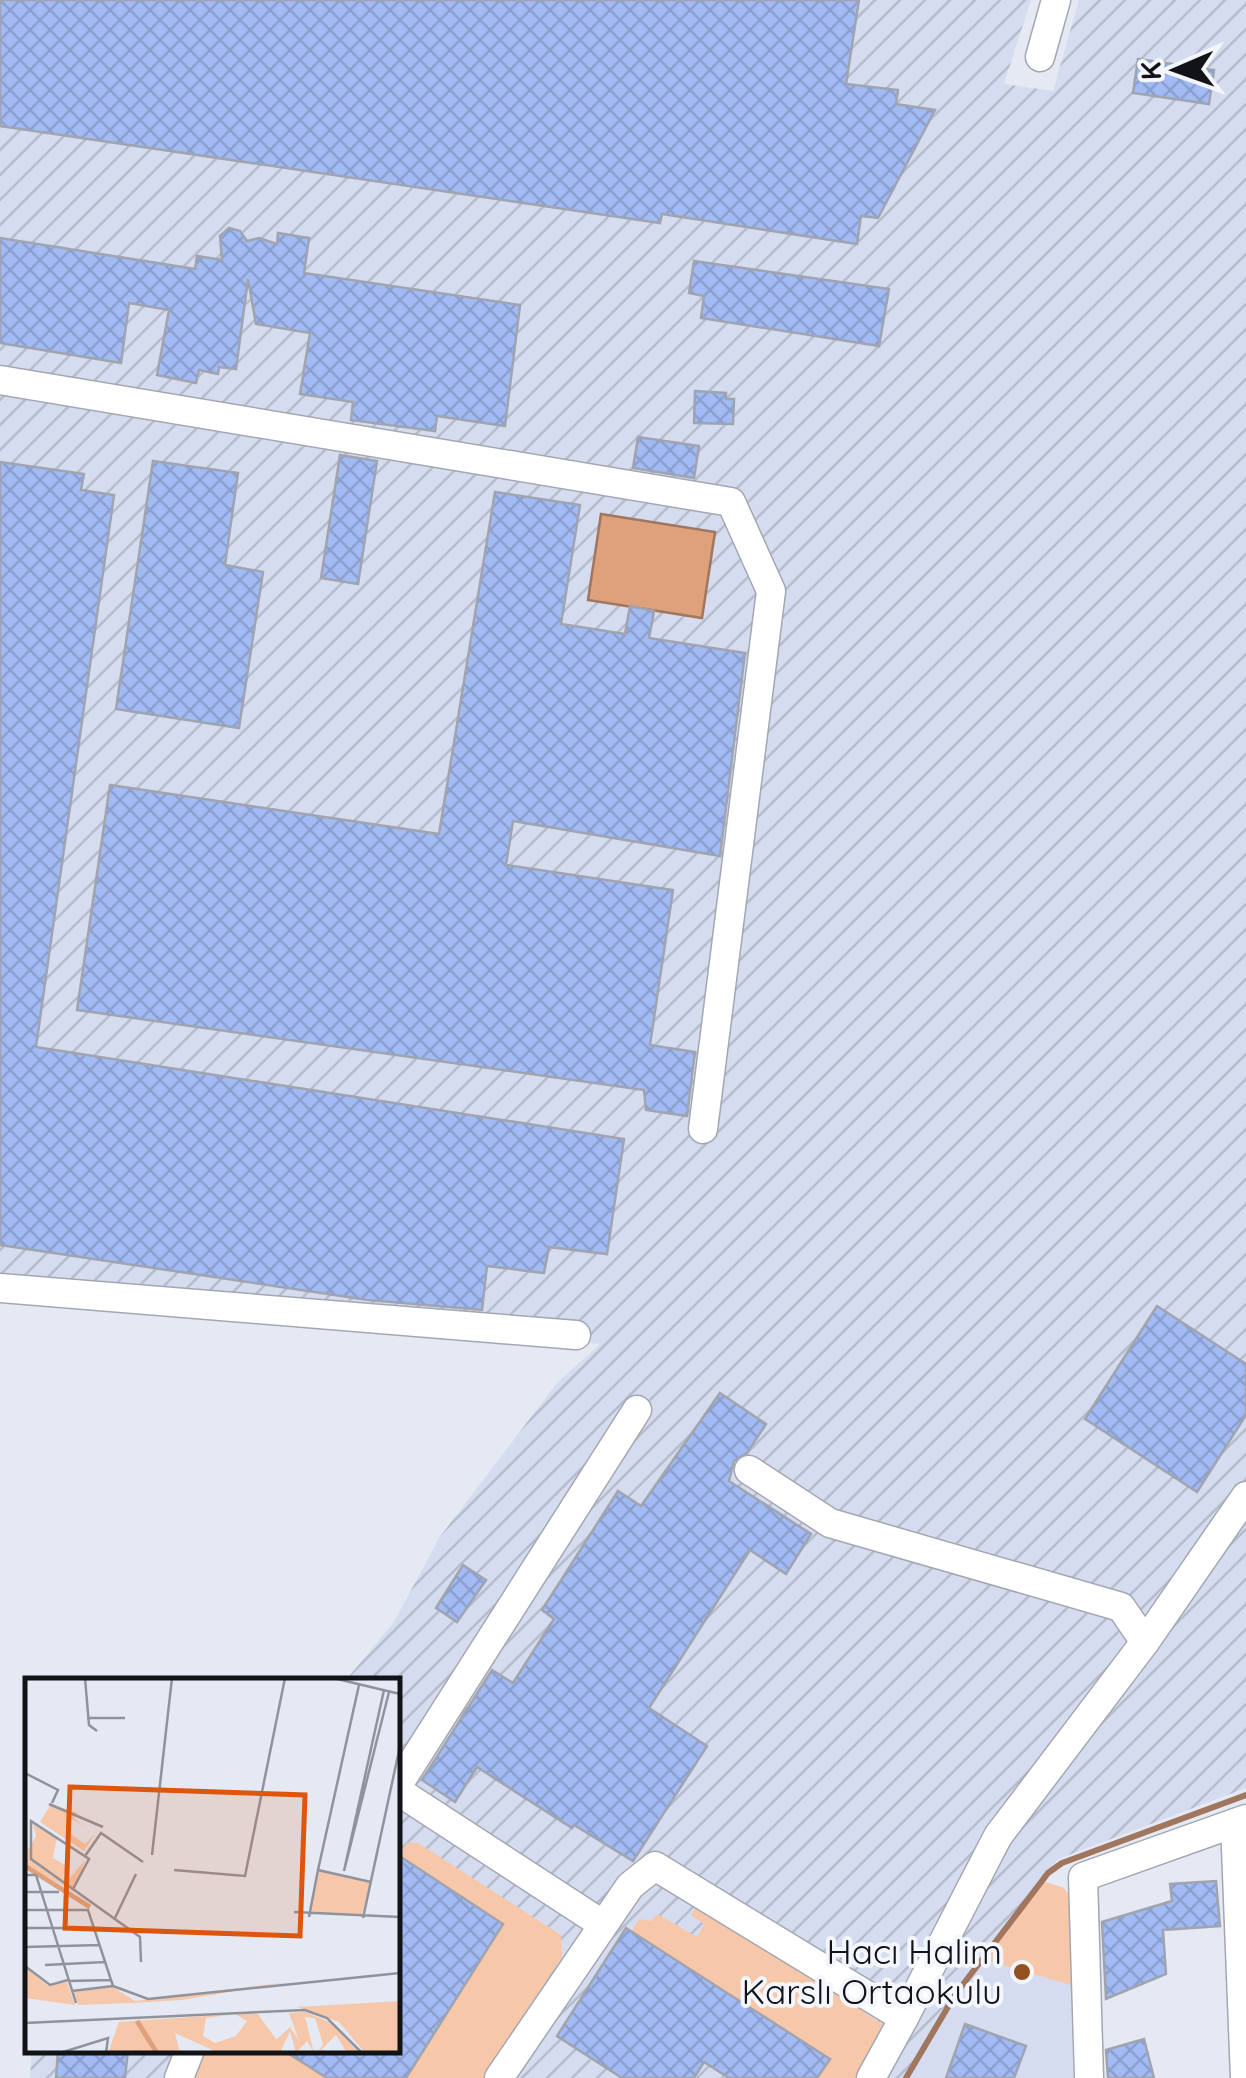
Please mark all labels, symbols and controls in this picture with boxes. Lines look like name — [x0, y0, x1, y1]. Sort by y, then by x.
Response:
north arrow — [1126, 20, 1226, 120]
text: K — [1133, 61, 1168, 81]
inset map — [25, 1678, 400, 2053]
place label: Hacı Halim Karslı Ortaokulu — [741, 1929, 1002, 2013]
marker: Hacı Halim Karslı Ortaokulu — [1011, 1961, 1033, 1983]

